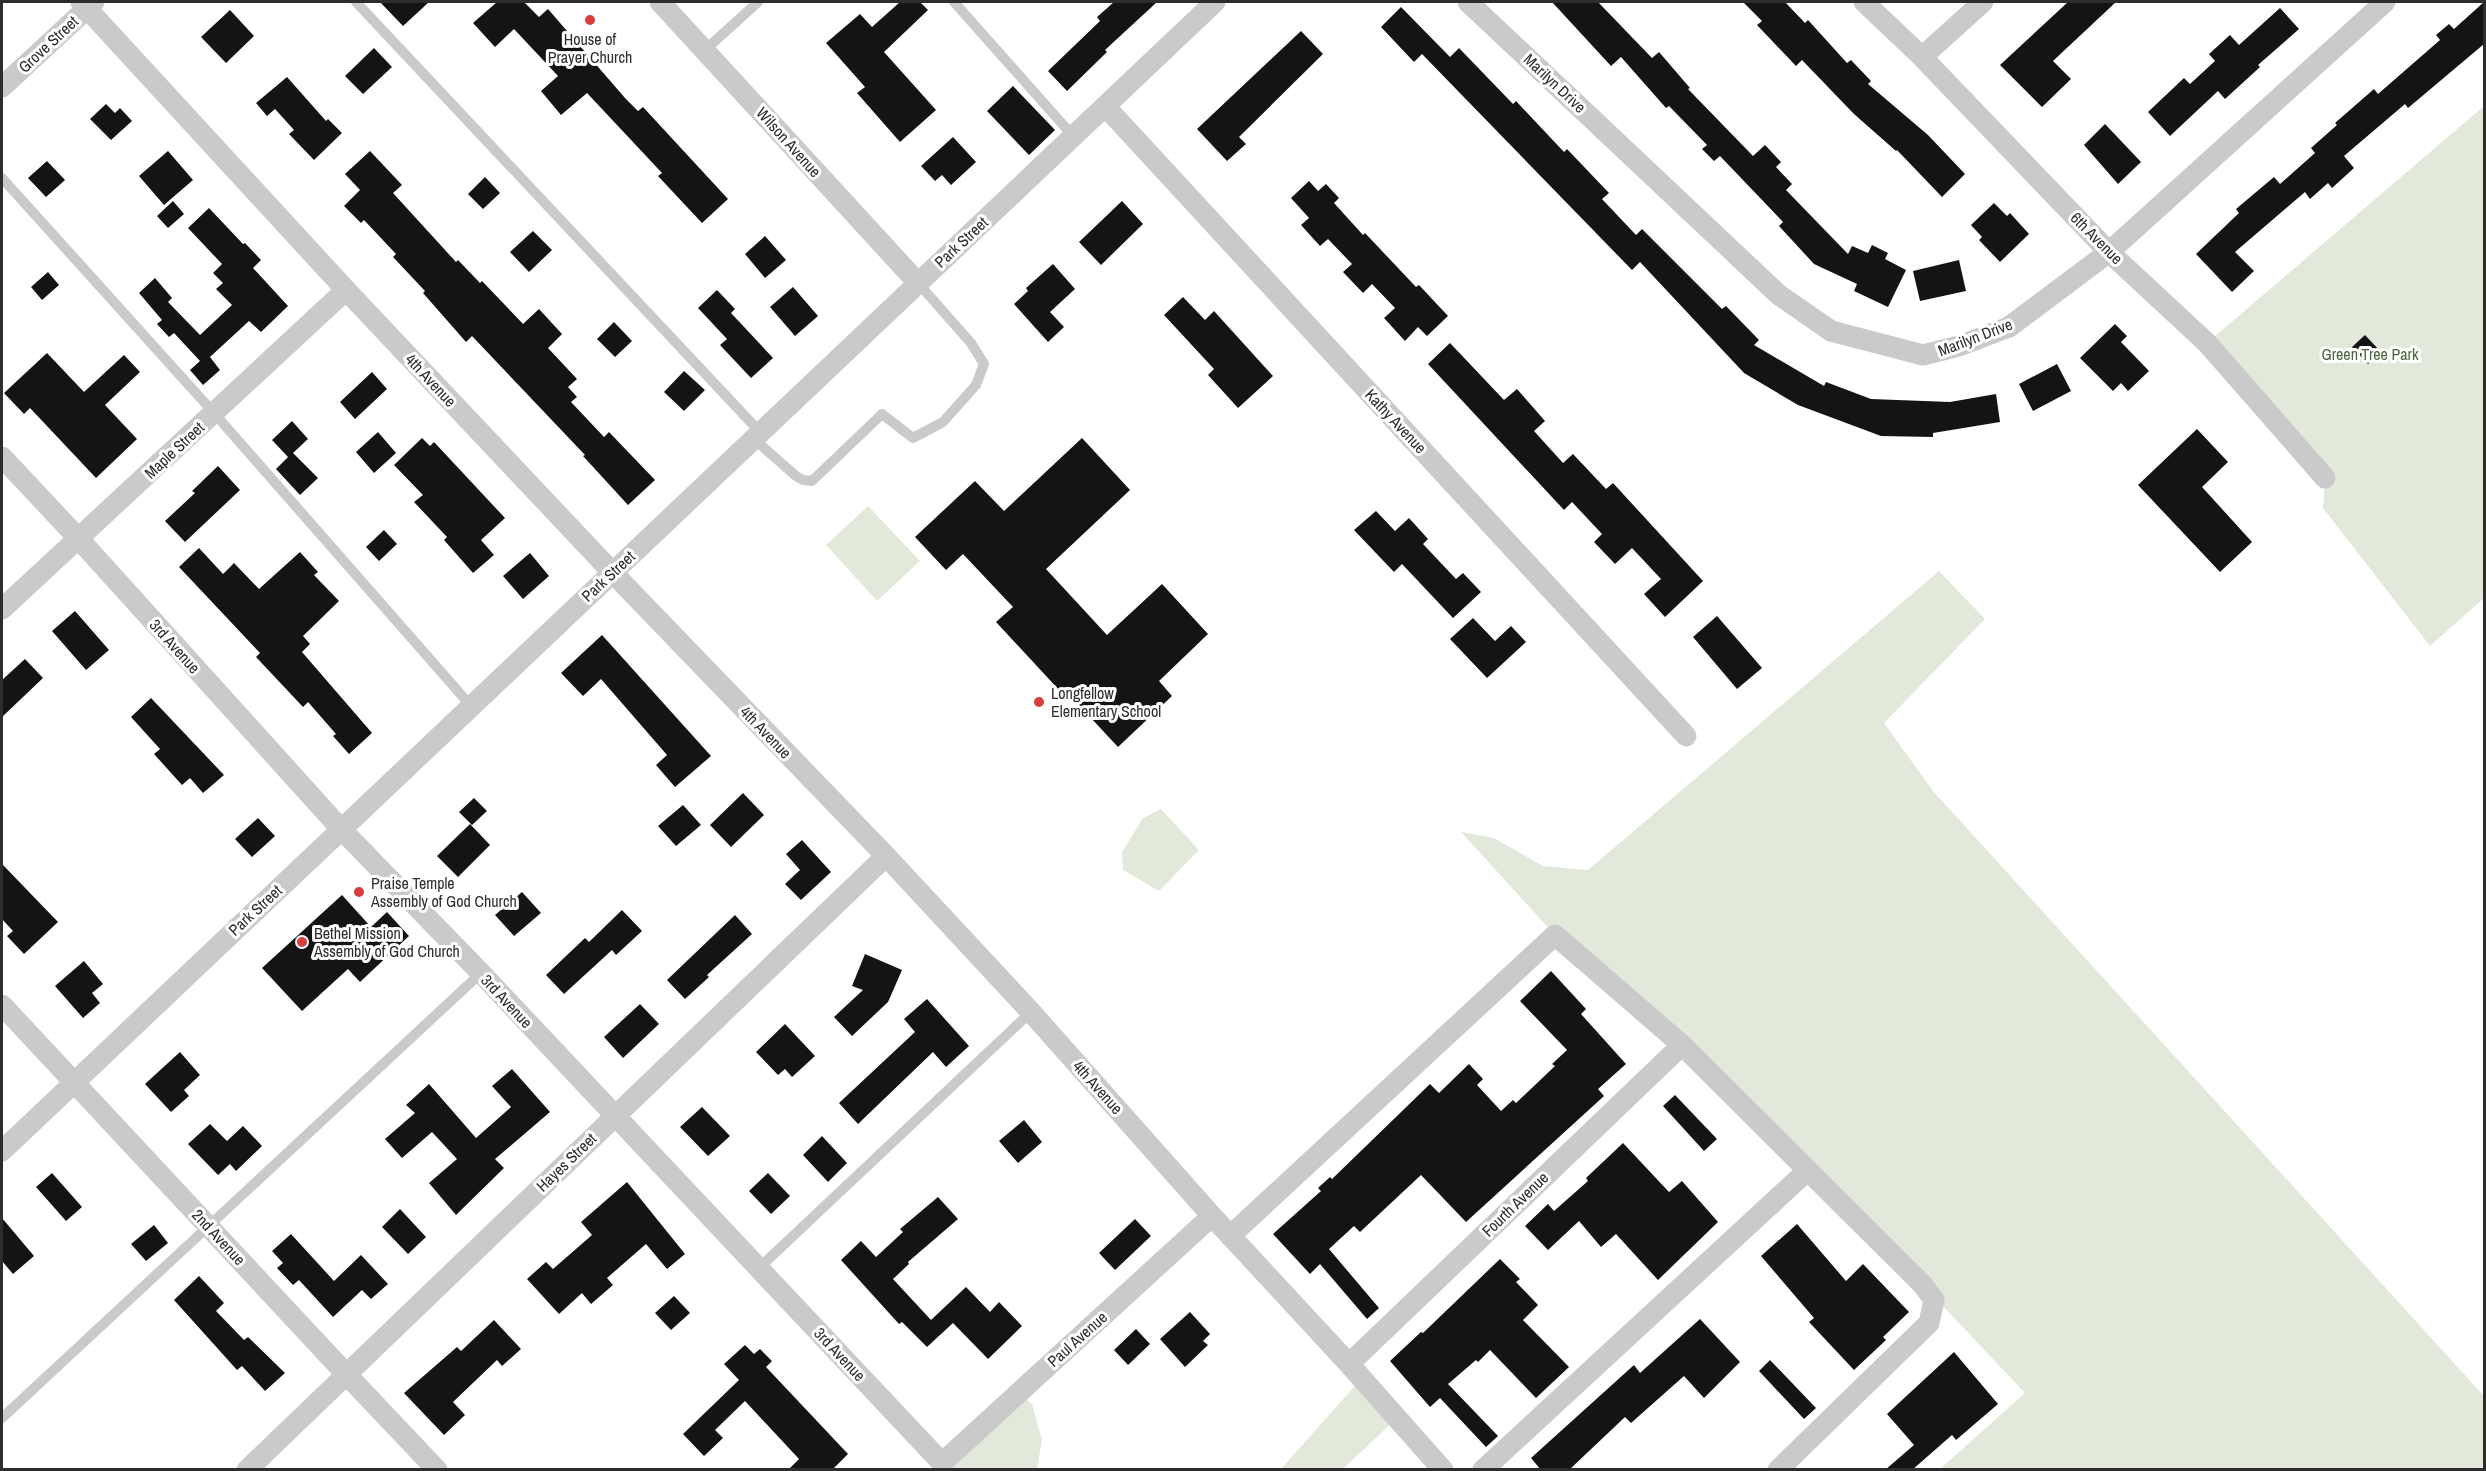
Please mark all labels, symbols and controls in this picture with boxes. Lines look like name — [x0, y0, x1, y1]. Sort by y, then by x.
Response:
street label: Grove Street — [13, 10, 83, 77]
marker: House of Prayer Church — [583, 13, 597, 27]
place label: House of Prayer Church — [548, 28, 632, 68]
street label: Marilyn Drive — [1519, 48, 1591, 118]
street label: Wilson Avenue — [752, 102, 826, 182]
street label: 6th Avenue — [2066, 207, 2128, 269]
street label: Park Street — [929, 211, 993, 272]
street label: Marilyn Drive — [1935, 313, 2015, 361]
park label: Green Tree Park — [2321, 343, 2419, 365]
street label: 4th Avenue — [401, 349, 461, 411]
street label: Kathy Avenue — [1360, 384, 1432, 458]
street label: Maple Street — [139, 416, 209, 483]
street label: Park Street — [576, 545, 640, 606]
street label: 3rd Avenue — [145, 614, 205, 678]
place label: Longfellow Elementary School — [1051, 682, 1161, 722]
marker: Longfellow Elementary School — [1032, 695, 1046, 709]
street label: 4th Avenue — [735, 701, 797, 763]
place label: Praise Temple Assembly of God Church — [370, 872, 517, 912]
street label: Park Street — [223, 879, 287, 940]
marker: Praise Temple Assembly of God Church — [352, 885, 366, 899]
place label: Bethel Mission Assembly of God Church — [313, 922, 460, 962]
marker: Bethel Mission Assembly of God Church — [295, 935, 309, 949]
street label: 3rd Avenue — [476, 969, 538, 1033]
street label: 4th Avenue — [1068, 1055, 1128, 1119]
street label: Hayes Street — [531, 1128, 601, 1196]
street label: Fourth Avenue — [1477, 1167, 1553, 1241]
street label: 2nd Avenue — [187, 1204, 251, 1270]
street label: Paul Avenue — [1042, 1306, 1112, 1372]
street label: 3rd Avenue — [809, 1322, 871, 1386]

